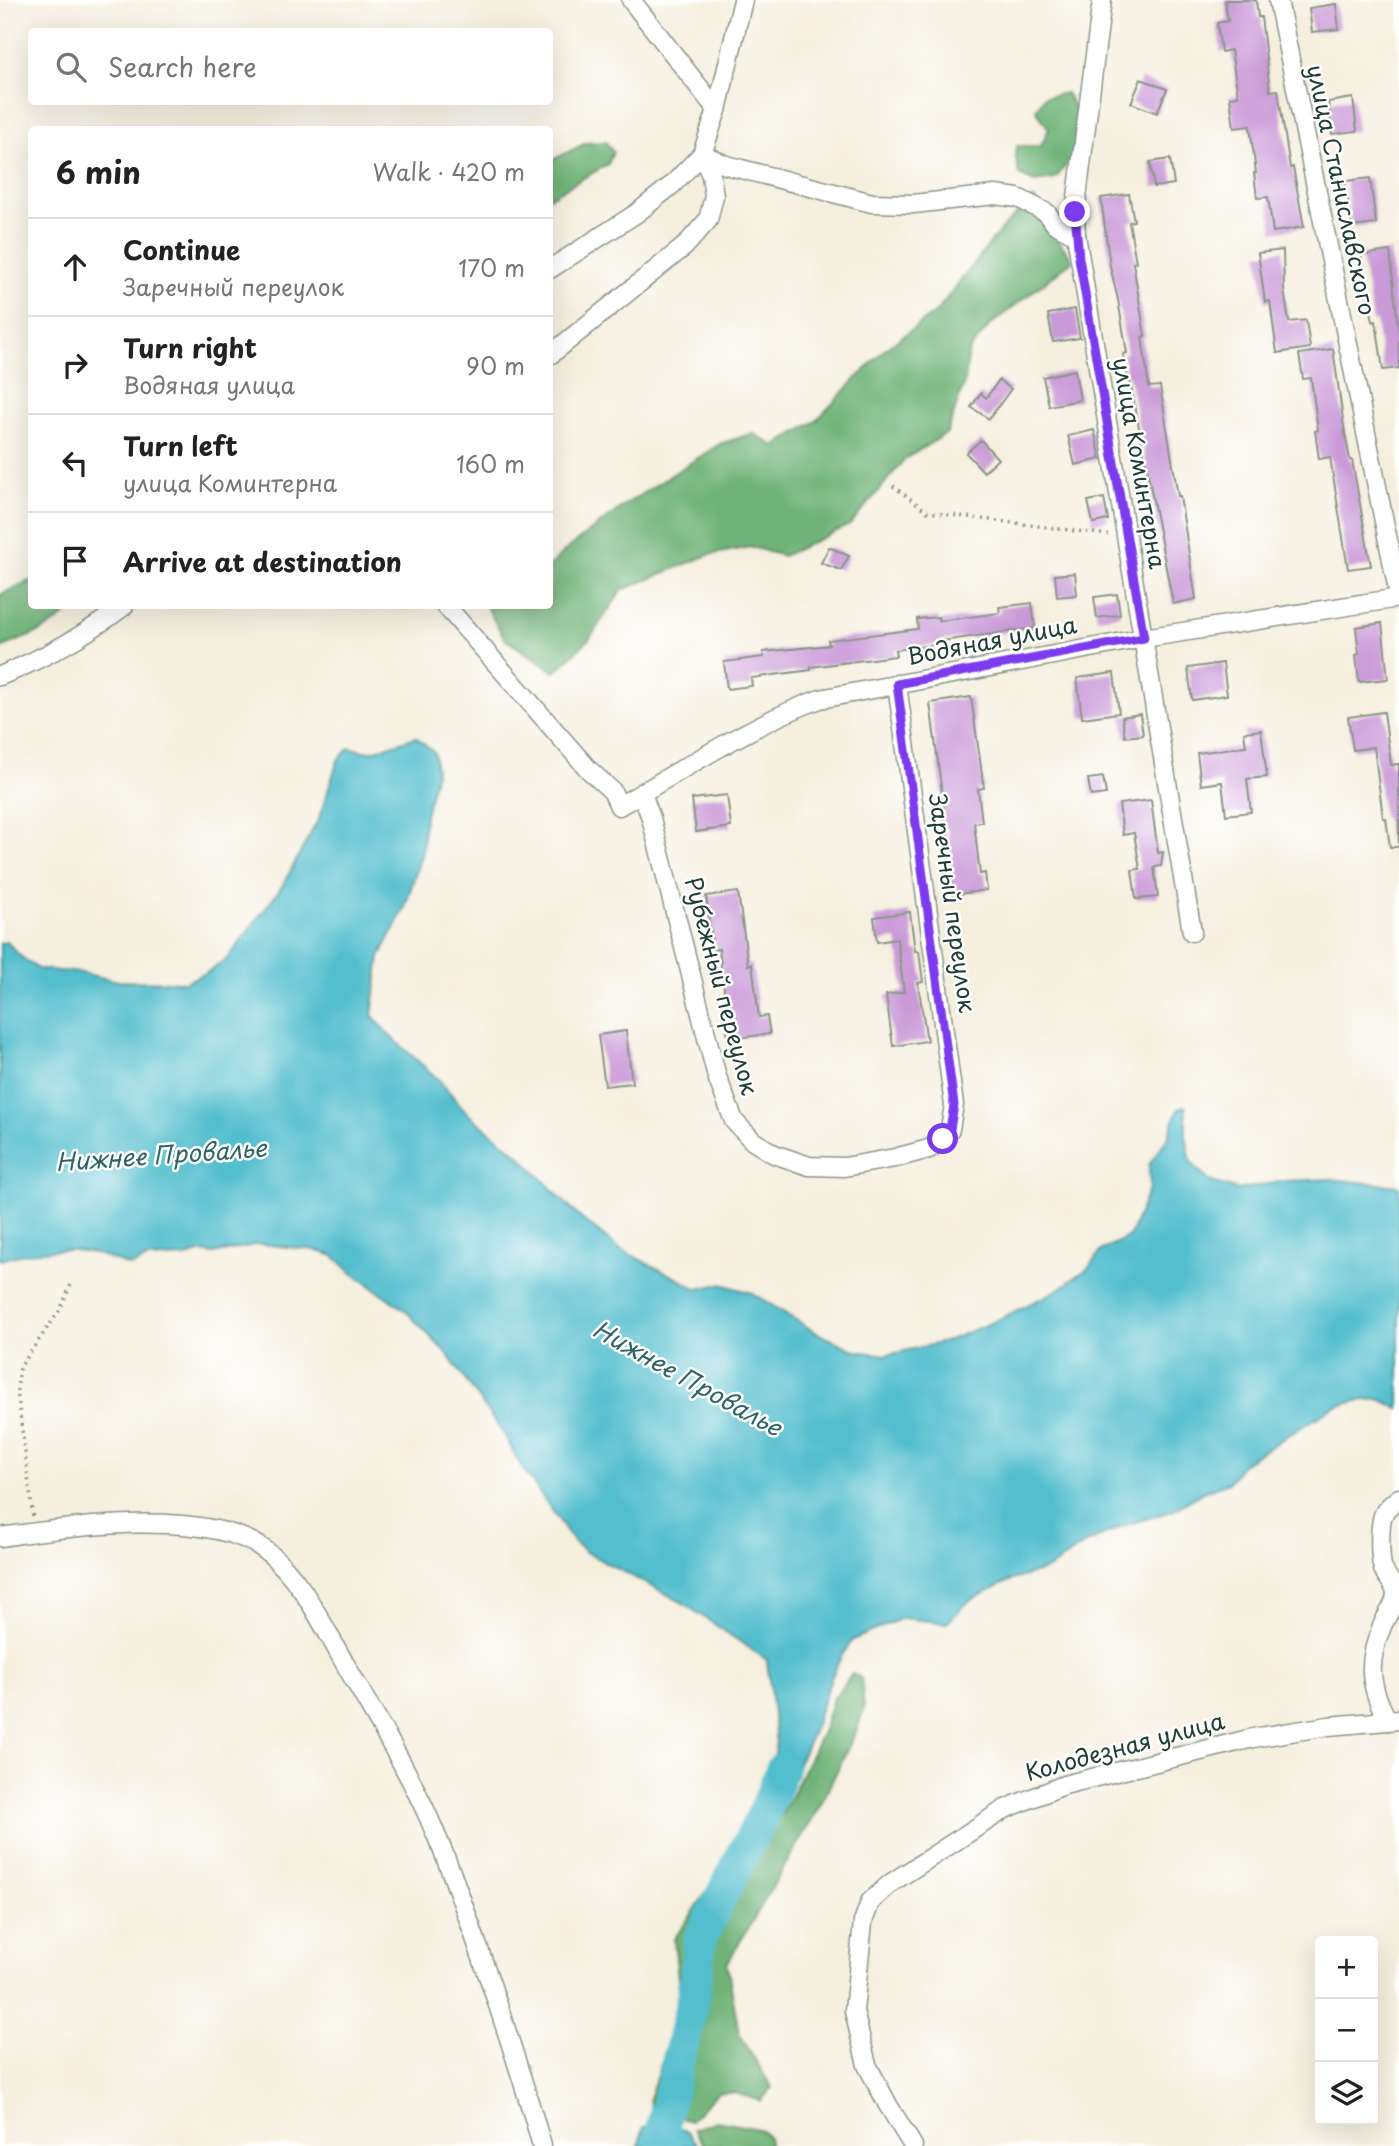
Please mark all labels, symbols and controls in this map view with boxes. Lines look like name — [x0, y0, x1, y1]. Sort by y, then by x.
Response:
search box — [28, 28, 553, 105]
text: Search here — [108, 47, 257, 86]
icon: search — [52, 48, 90, 86]
street label: улица Станиславского — [1299, 61, 1386, 318]
text: 6 min — [56, 149, 141, 194]
text: Walk · 420 m — [373, 154, 525, 189]
route end — [1059, 196, 1090, 227]
text: Continue — [123, 230, 240, 269]
icon: ahead — [56, 248, 94, 286]
text: 170 m — [458, 250, 525, 285]
text: Заречный переулок — [123, 269, 344, 304]
text: Turn right — [123, 328, 257, 367]
icon: right — [56, 346, 94, 384]
text: 90 m — [466, 348, 525, 383]
street label: улица Коминтерна — [1105, 354, 1176, 572]
text: Водяная улица — [123, 367, 295, 402]
text: Turn left — [123, 426, 238, 465]
icon: left — [56, 444, 94, 482]
text: 160 m — [456, 446, 525, 481]
text: улица Коминтерна — [123, 465, 337, 500]
icon: arrive — [56, 542, 94, 580]
text: Arrive at destination — [123, 542, 402, 581]
street label: Водяная улица — [904, 606, 1080, 673]
street label: Заречный переулок — [921, 791, 986, 1015]
street label: Рубежный переулок — [676, 873, 769, 1099]
route start — [927, 1123, 958, 1154]
water label: Нижнее Провалье — [54, 1129, 269, 1179]
water label: Нижнее Провалье — [587, 1310, 790, 1445]
street label: Колодезная улица — [1021, 1702, 1228, 1789]
map controls — [1315, 1936, 1378, 2125]
button: + — [1315, 1936, 1378, 1999]
button: − — [1315, 1999, 1378, 2062]
button: layers — [1315, 2062, 1378, 2125]

